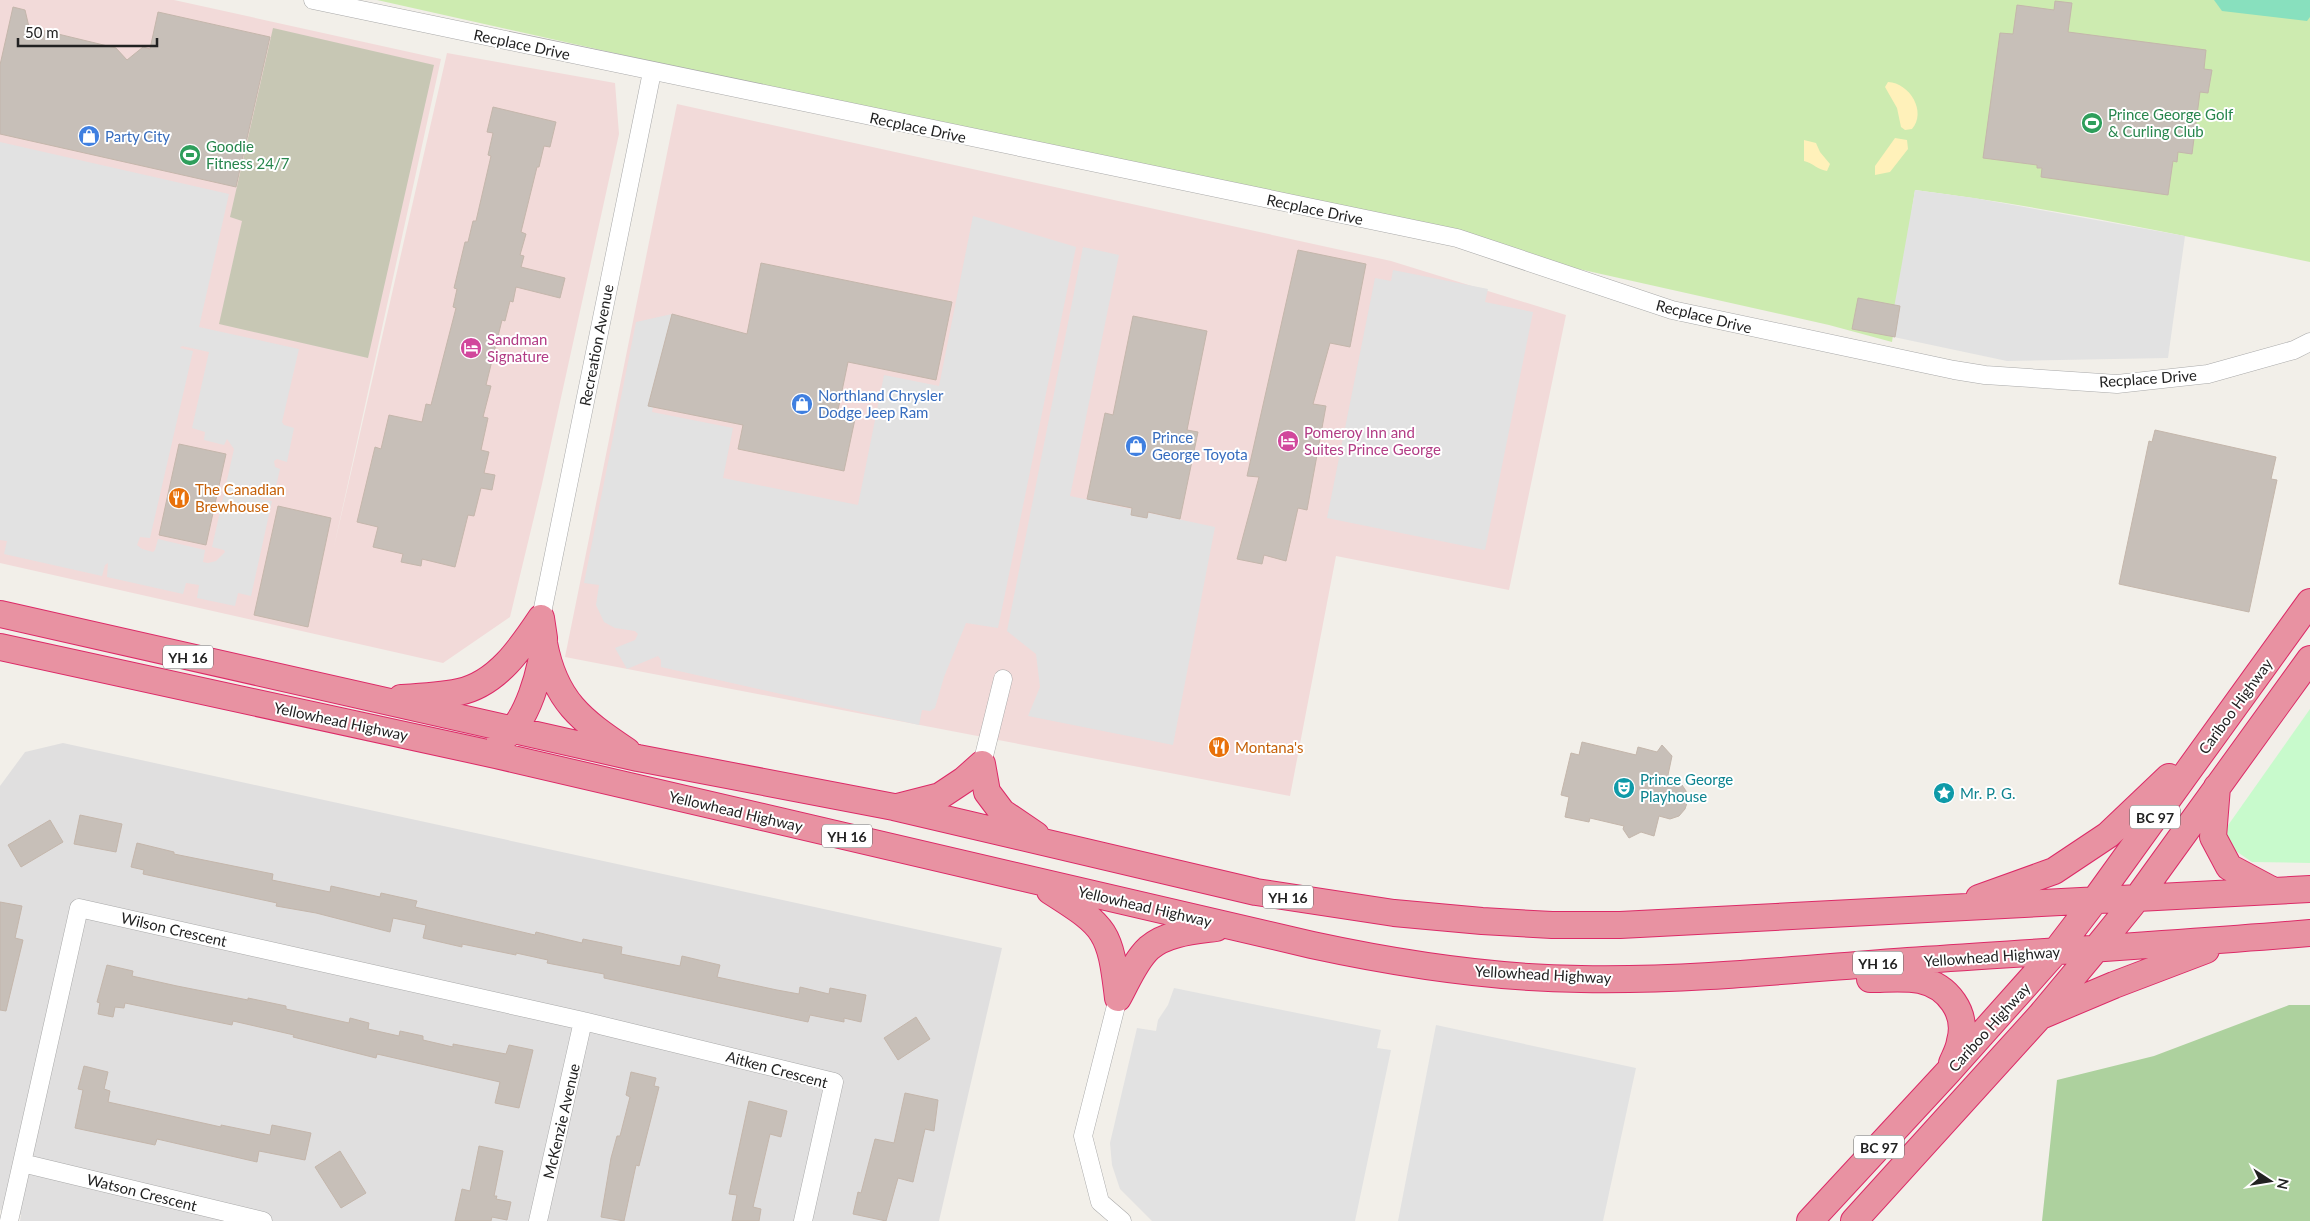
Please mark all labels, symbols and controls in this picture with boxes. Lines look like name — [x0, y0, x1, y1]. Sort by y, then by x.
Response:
scale bar — [18, 15, 156, 47]
text: 50 m — [25, 23, 59, 41]
street label: Recplace Drive — [472, 25, 572, 63]
place label: Prince George Golf & Curling Club — [2108, 105, 2234, 140]
street label: Recplace Drive — [868, 108, 968, 146]
sports icon: Prince George Golf & Curling Club — [2080, 111, 2104, 135]
shop icon: Party City — [77, 124, 101, 148]
place label: Party City — [105, 127, 170, 145]
place label: Goodie Fitness 24/7 — [206, 137, 290, 172]
sports icon: Goodie Fitness 24/7 — [178, 143, 202, 167]
street label: Recplace Drive — [1265, 190, 1365, 228]
street label: Recreation Avenue — [575, 283, 617, 407]
street label: Recplace Drive — [1654, 295, 1754, 337]
place label: Sandman Signature — [487, 330, 549, 365]
hotel icon: Sandman Signature — [459, 336, 483, 360]
street label: Recplace Drive — [2099, 366, 2198, 390]
place label: Northland Chrysler Dodge Jeep Ram — [818, 386, 944, 421]
shop icon: Northland Chrysler Dodge Jeep Ram — [790, 392, 814, 416]
place label: Pomeroy Inn and Suites Prince George — [1304, 423, 1441, 458]
place label: Prince George Toyota — [1152, 428, 1248, 463]
hotel icon: Pomeroy Inn and Suites Prince George — [1276, 429, 1300, 453]
shop icon: Prince George Toyota — [1124, 434, 1148, 458]
place label: The Canadian Brewhouse — [195, 480, 285, 515]
restaurant icon: The Canadian Brewhouse — [167, 486, 191, 510]
road number: YH 16 — [163, 646, 213, 669]
street label: Cariboo Highway — [2194, 655, 2276, 757]
street label: Yellowhead Highway — [272, 698, 410, 744]
restaurant icon: Montana's — [1207, 735, 1231, 759]
place label: Montana's — [1235, 738, 1303, 756]
place label: Prince George Playhouse — [1640, 770, 1733, 805]
theatre icon: Prince George Playhouse — [1612, 776, 1636, 800]
place icon: Mr. P. G. — [1932, 781, 1956, 805]
place label: Mr. P. G. — [1960, 784, 2015, 802]
street label: Yellowhead Highway — [667, 787, 805, 835]
road number: BC 97 — [2130, 806, 2180, 829]
road number: YH 16 — [822, 824, 872, 848]
street label: Yellowhead Highway — [1076, 882, 1214, 930]
road number: YH 16 — [1263, 886, 1313, 909]
street label: Wilson Crescent — [119, 908, 229, 950]
street label: Yellowhead Highway — [1923, 942, 2061, 970]
road number: YH 16 — [1853, 951, 1903, 974]
street label: Yellowhead Highway — [1474, 961, 1612, 987]
street label: Cariboo Highway — [1944, 979, 2034, 1075]
street label: Aitken Crescent — [724, 1047, 830, 1091]
street label: McKenzie Avenue — [539, 1062, 583, 1180]
road number: BC 97 — [1854, 1136, 1904, 1158]
north arrow — [2245, 1156, 2295, 1206]
street label: Watson Crescent — [85, 1170, 199, 1215]
text: N — [2274, 1177, 2293, 1191]

